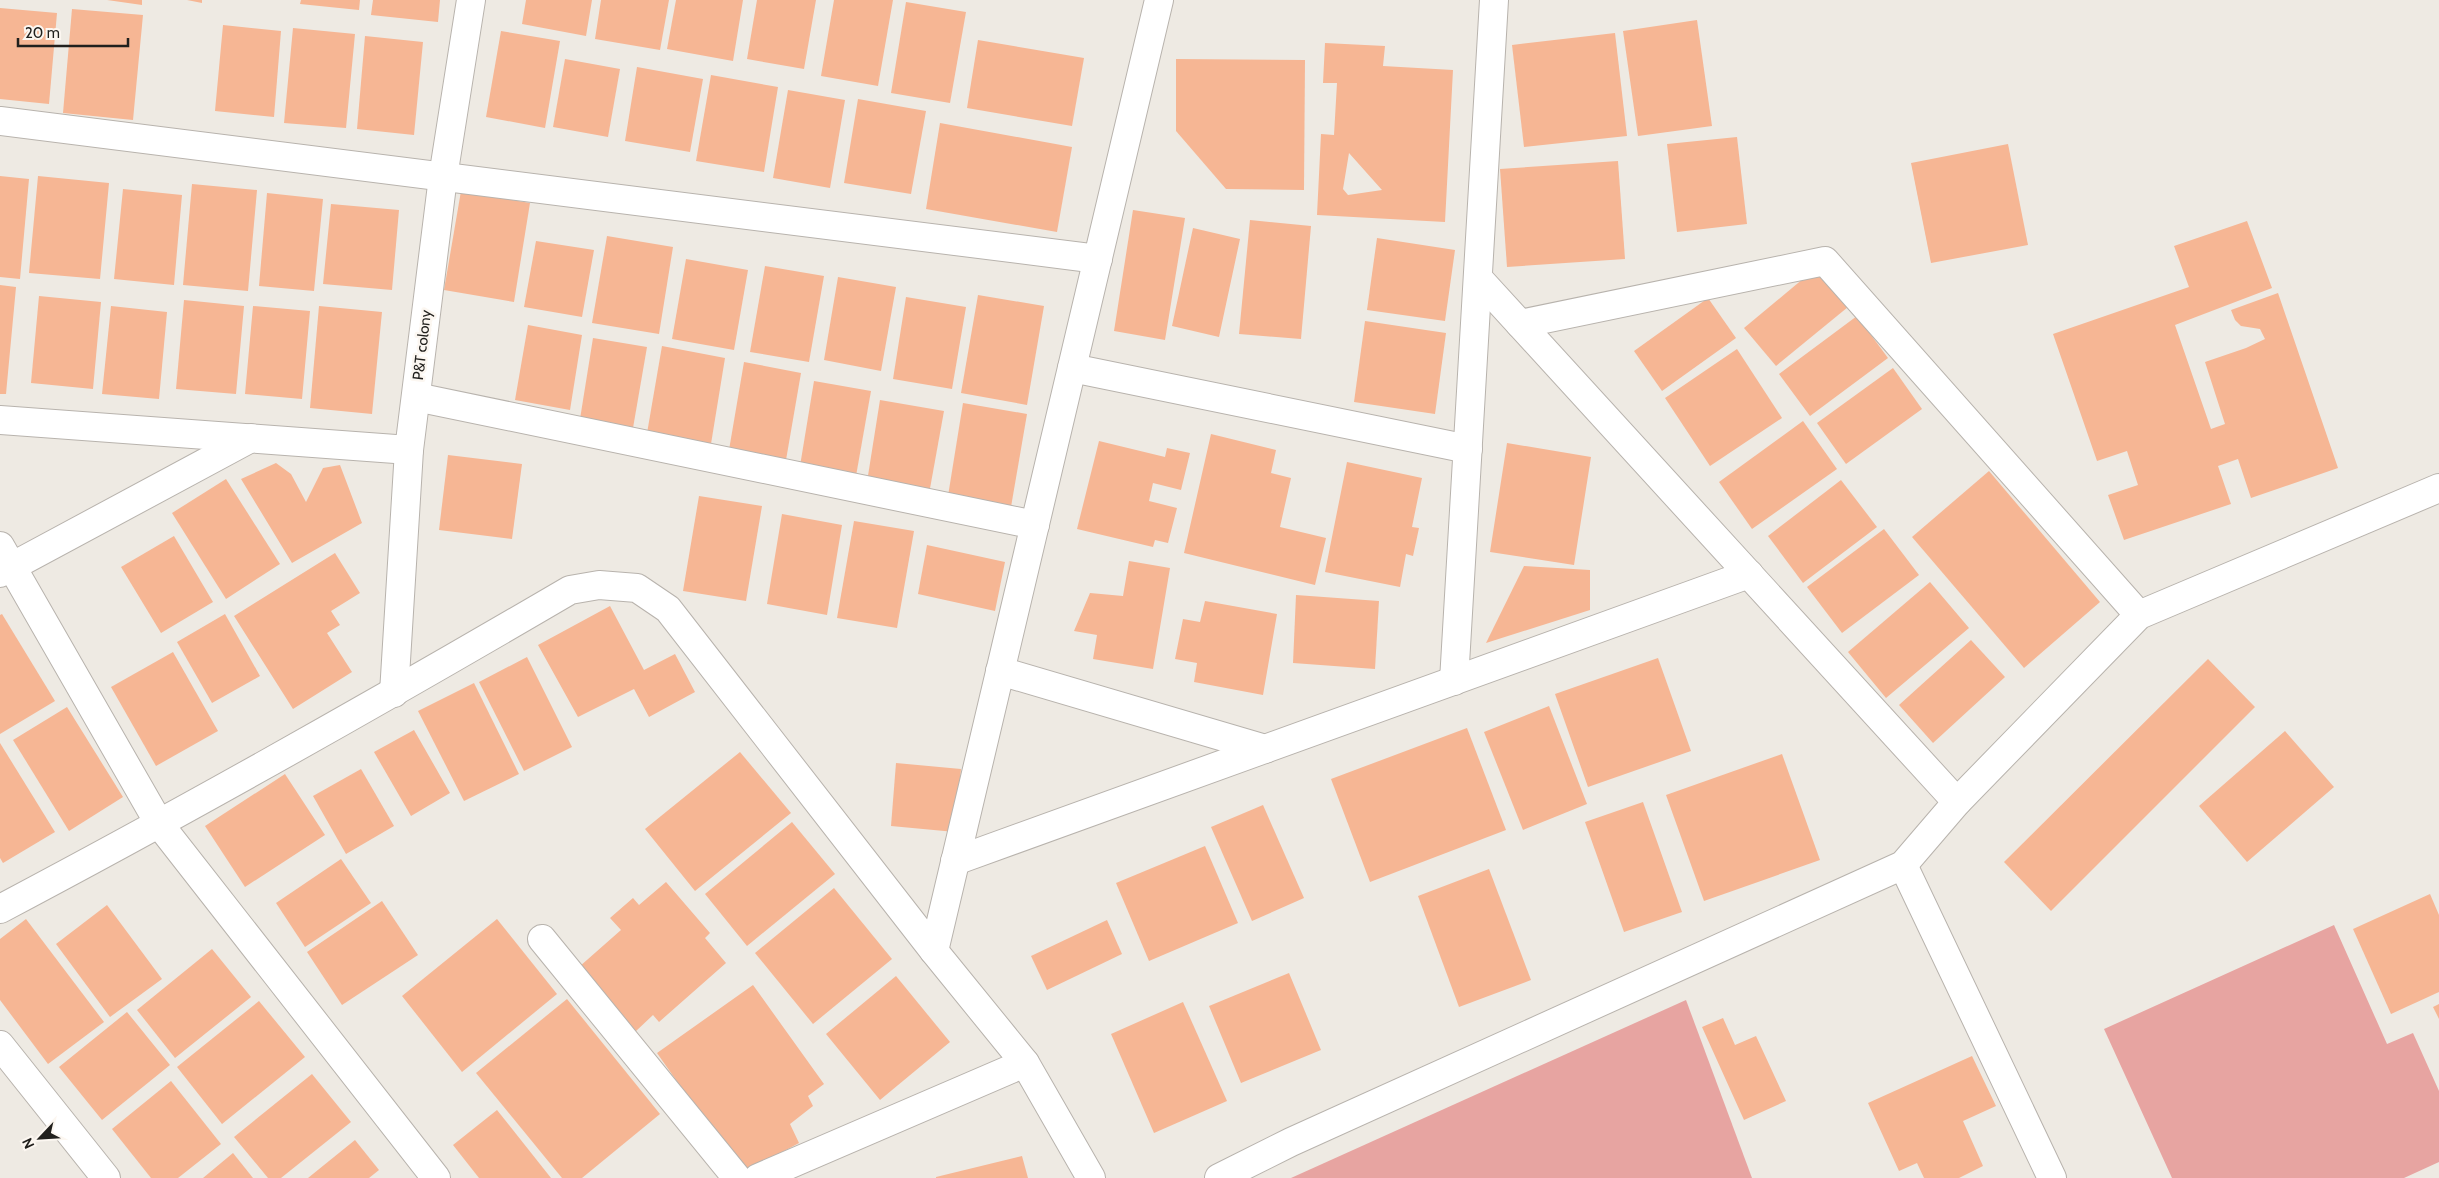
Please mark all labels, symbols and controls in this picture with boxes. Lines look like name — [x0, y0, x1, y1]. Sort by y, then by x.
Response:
scale bar — [18, 15, 128, 47]
text: 20 m — [25, 24, 60, 42]
street label: P&T colony — [409, 308, 435, 381]
north arrow — [15, 1113, 65, 1163]
text: N — [18, 1135, 38, 1152]

